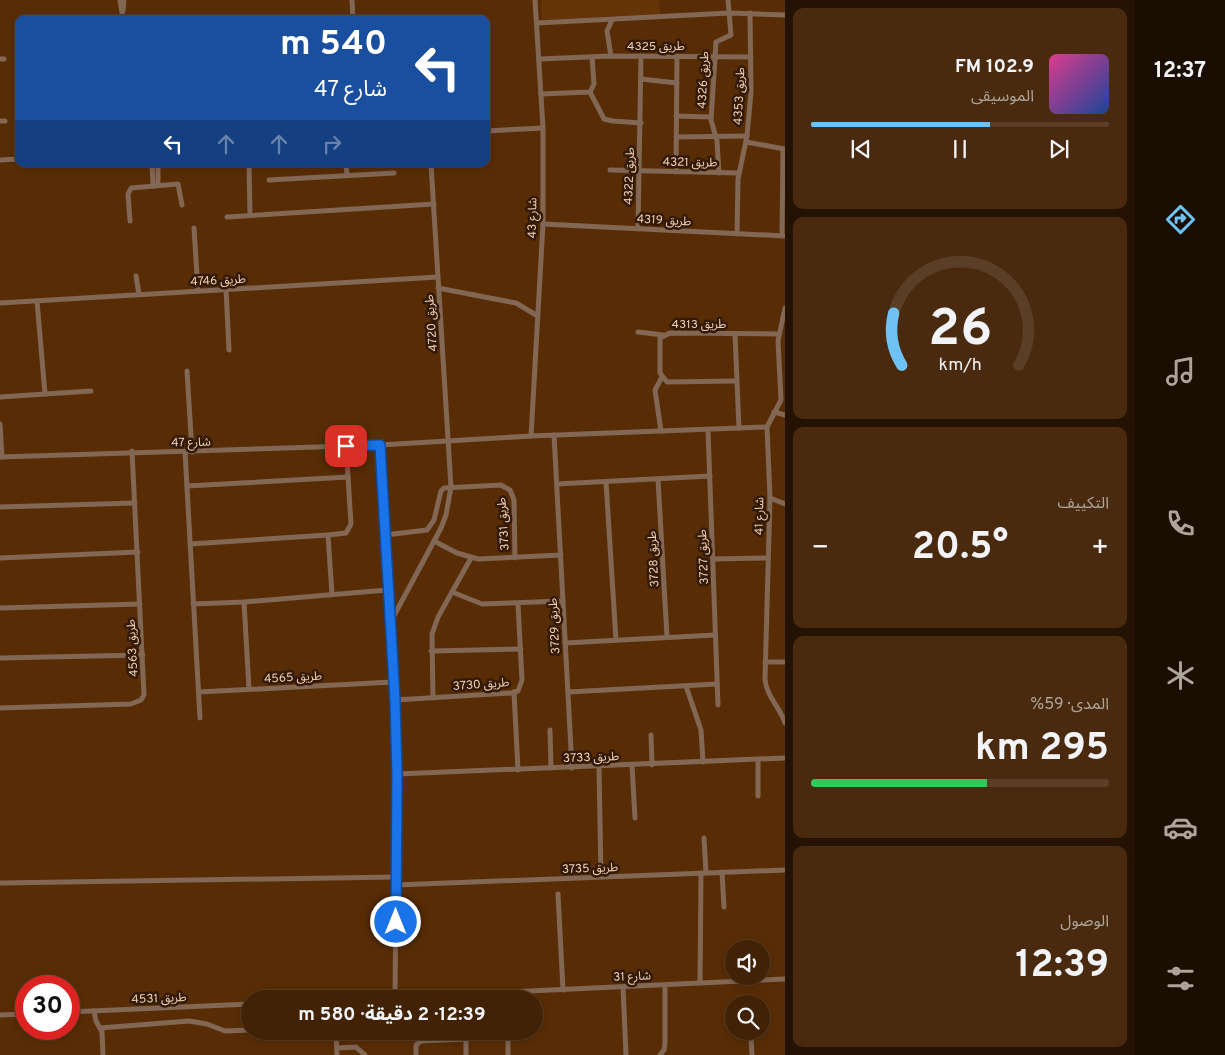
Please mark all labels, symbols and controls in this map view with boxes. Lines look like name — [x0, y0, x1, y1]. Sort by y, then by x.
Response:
text: 540 m — [280, 23, 387, 67]
icon: left — [405, 35, 470, 100]
street label: طريق 4325 — [627, 39, 685, 55]
street label: طريق 4326 — [695, 51, 713, 109]
text: 102.9 FM — [955, 55, 1034, 79]
text: 12:37 — [1154, 58, 1206, 85]
street label: طريق 4353 — [730, 67, 750, 125]
text: شارع 47 — [314, 77, 387, 104]
text: الموسيقى — [971, 87, 1034, 107]
icon: left — [159, 130, 187, 158]
icon: ahead — [212, 130, 240, 158]
icon: ahead — [265, 130, 293, 158]
icon: right — [318, 130, 346, 158]
icon: previous — [847, 135, 875, 163]
icon: pause — [946, 135, 974, 163]
icon: next — [1045, 135, 1073, 163]
street label: طريق 4322 — [621, 147, 639, 205]
street label: طريق 4321 — [662, 155, 718, 171]
street label: شارع 43 — [525, 197, 541, 239]
icon: directions — [1163, 202, 1198, 237]
street label: طريق 4319 — [636, 212, 692, 230]
street label: طريق 4746 — [190, 272, 246, 290]
street label: طريق 4720 — [422, 294, 442, 352]
text: 26 — [928, 298, 992, 364]
street label: طريق 4313 — [672, 317, 726, 333]
text: km/h — [938, 354, 982, 377]
icon: music — [1163, 354, 1198, 389]
pin — [325, 425, 367, 467]
icon: arrive — [332, 432, 360, 460]
street label: شارع 47 — [171, 435, 211, 451]
text: التكييف — [1057, 494, 1109, 514]
street label: طريق 3731 — [494, 497, 514, 551]
street label: شارع 41 — [752, 497, 768, 535]
icon: phone — [1163, 506, 1198, 541]
text: 20.5° — [912, 524, 1008, 573]
street label: طريق 3727 — [695, 529, 713, 585]
street label: طريق 3728 — [645, 530, 663, 588]
text: − — [811, 531, 829, 567]
text: + — [1091, 531, 1109, 567]
street label: طريق 3729 — [546, 597, 564, 654]
street label: طريق 4563 — [123, 619, 143, 677]
icon: climate — [1163, 658, 1198, 693]
street label: طريق 4565 — [264, 668, 323, 688]
street label: طريق 3730 — [452, 675, 510, 695]
text: المدى · 59% — [1030, 695, 1109, 715]
text: 295 km — [975, 725, 1109, 774]
street label: طريق 3733 — [563, 749, 619, 767]
icon: car — [1163, 810, 1198, 845]
street label: طريق 3735 — [562, 860, 619, 878]
position arrow — [369, 895, 421, 947]
text: الوصول — [1060, 912, 1109, 932]
map controls — [725, 940, 770, 1040]
button: sound — [725, 940, 770, 985]
text: 12:39 — [1015, 942, 1109, 991]
icon: filters — [1163, 961, 1198, 996]
street label: شارع 31 — [613, 968, 651, 986]
speed limit sign: 30 — [15, 975, 80, 1040]
street label: طريق 4531 — [131, 990, 187, 1008]
button: search — [725, 995, 770, 1040]
text: 12:39 · 2 دقيقة · 580 m — [298, 1003, 486, 1027]

